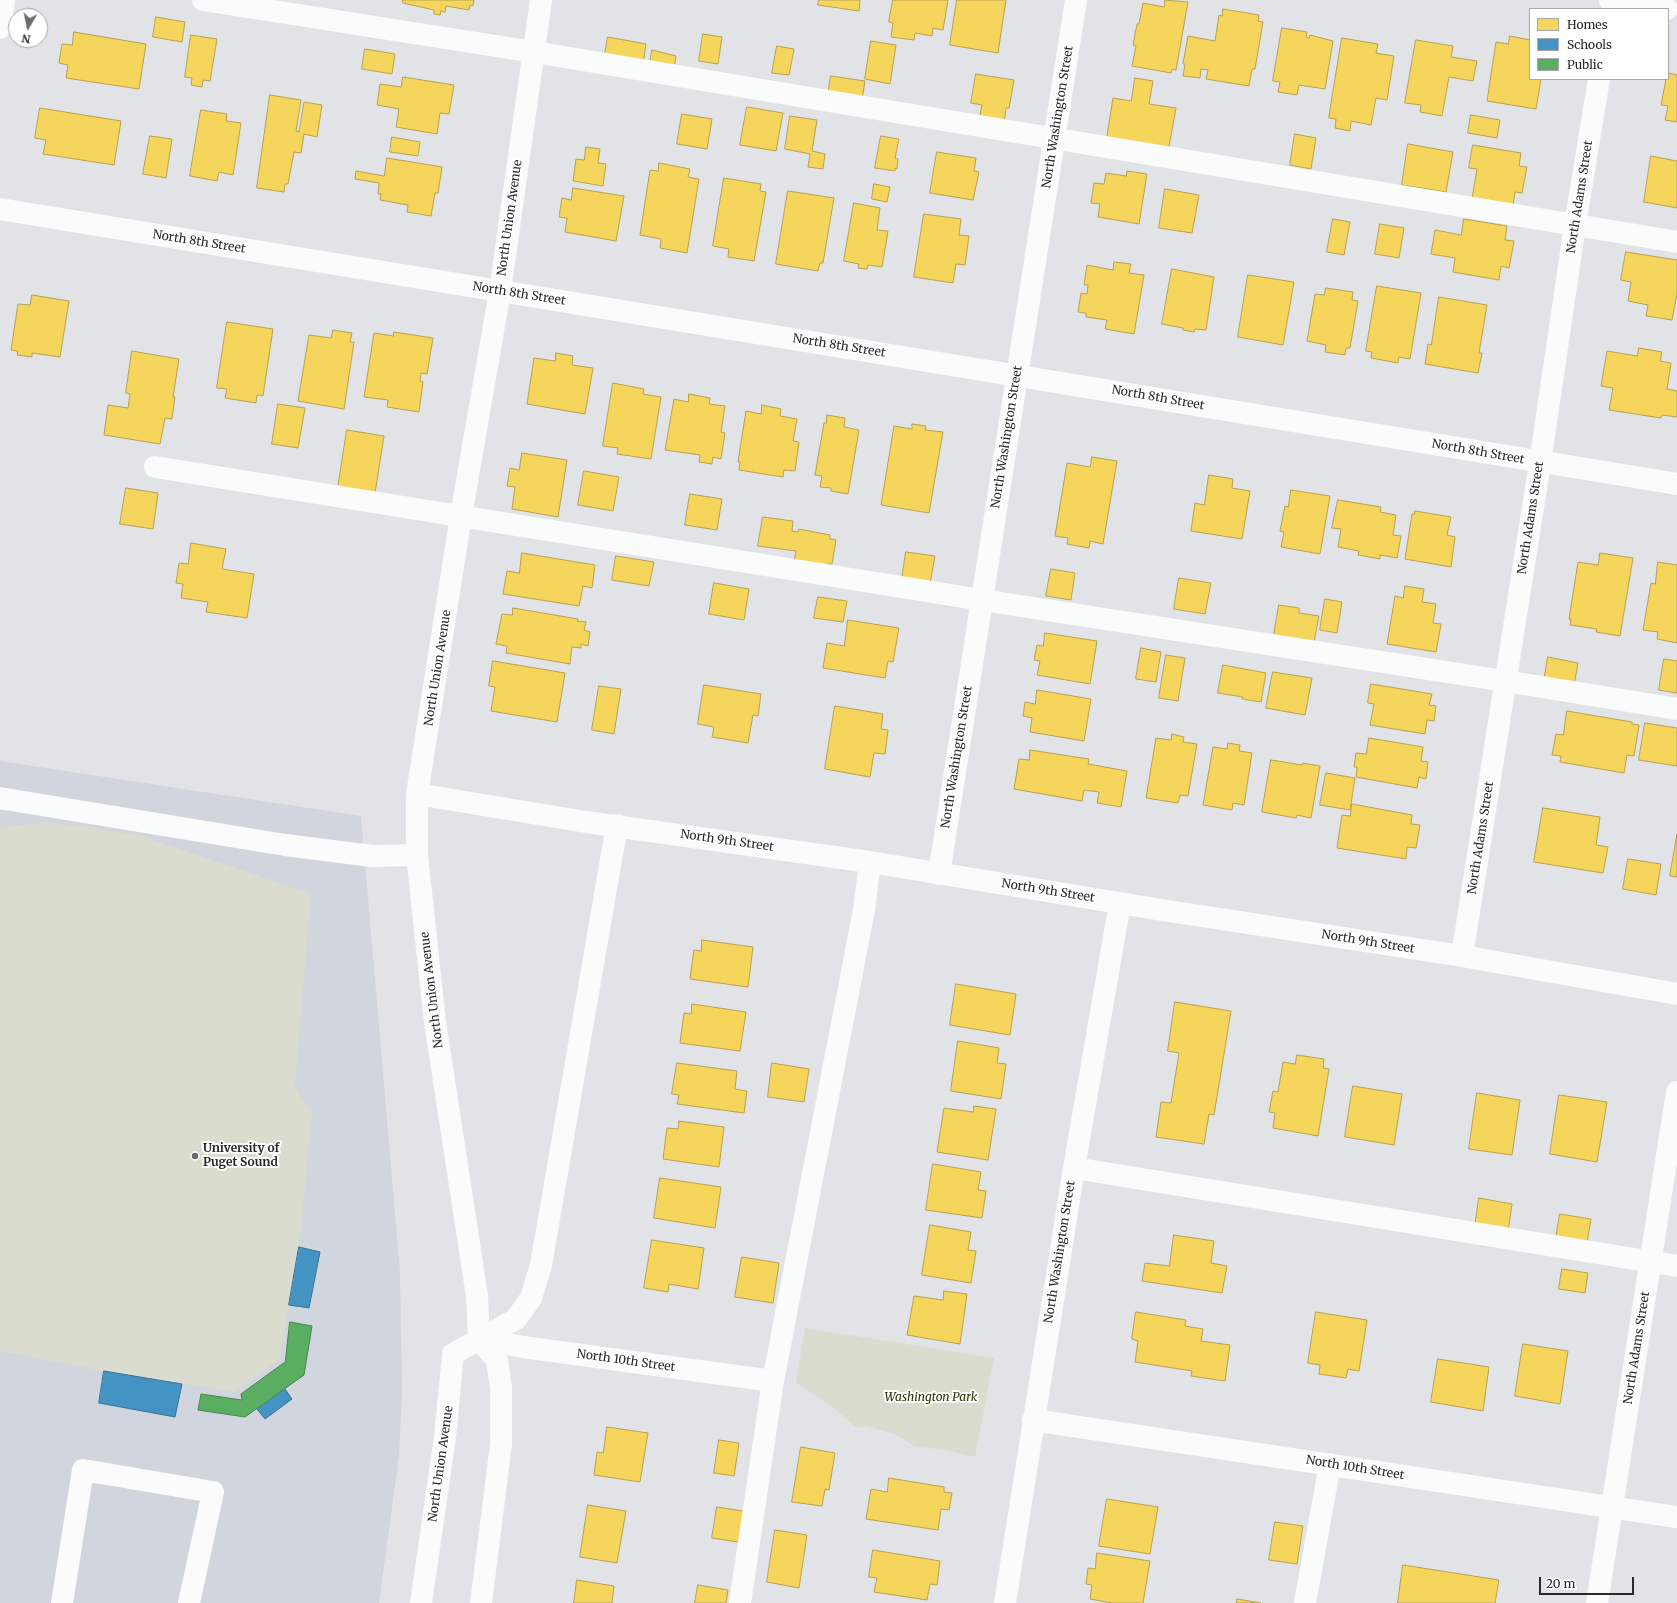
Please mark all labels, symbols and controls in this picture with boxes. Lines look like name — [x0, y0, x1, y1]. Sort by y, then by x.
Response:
north arrow — [8, 8, 48, 48]
legend — [1529, 8, 1669, 80]
text: Homes — [1567, 17, 1608, 32]
text: N — [21, 31, 32, 46]
text: Schools — [1567, 37, 1612, 52]
street label: North Washington Street — [1040, 45, 1076, 189]
text: Public — [1567, 57, 1603, 72]
street label: North Adams Street — [1564, 140, 1596, 254]
street label: North Union Avenue — [495, 159, 525, 277]
street label: North 8th Street — [152, 228, 246, 256]
street label: North 8th Street — [472, 280, 566, 308]
street label: North 8th Street — [792, 332, 886, 360]
street label: North Washington Street — [989, 365, 1025, 509]
street label: North 8th Street — [1111, 383, 1205, 413]
street label: North 8th Street — [1431, 437, 1525, 467]
street label: North Adams Street — [1515, 461, 1547, 575]
street label: North Union Avenue — [422, 609, 454, 727]
street label: North Washington Street — [939, 685, 975, 829]
street label: North Adams Street — [1465, 781, 1497, 895]
street label: North 9th Street — [679, 827, 775, 855]
street label: North 9th Street — [1000, 877, 1096, 905]
street label: North 9th Street — [1320, 928, 1416, 956]
street label: North Union Avenue — [418, 931, 446, 1049]
place label: University of Puget Sound — [203, 1142, 279, 1170]
marker: University of Puget Sound — [190, 1151, 200, 1161]
street label: North Washington Street — [1042, 1180, 1078, 1324]
street label: North Adams Street — [1621, 1291, 1653, 1405]
street label: North 10th Street — [576, 1347, 676, 1375]
park label: Washington Park — [885, 1391, 977, 1405]
street label: North Union Avenue — [426, 1405, 456, 1523]
street label: North 10th Street — [1305, 1453, 1405, 1483]
scale bar — [1541, 1569, 1636, 1595]
text: 20 m — [1546, 1576, 1575, 1591]

